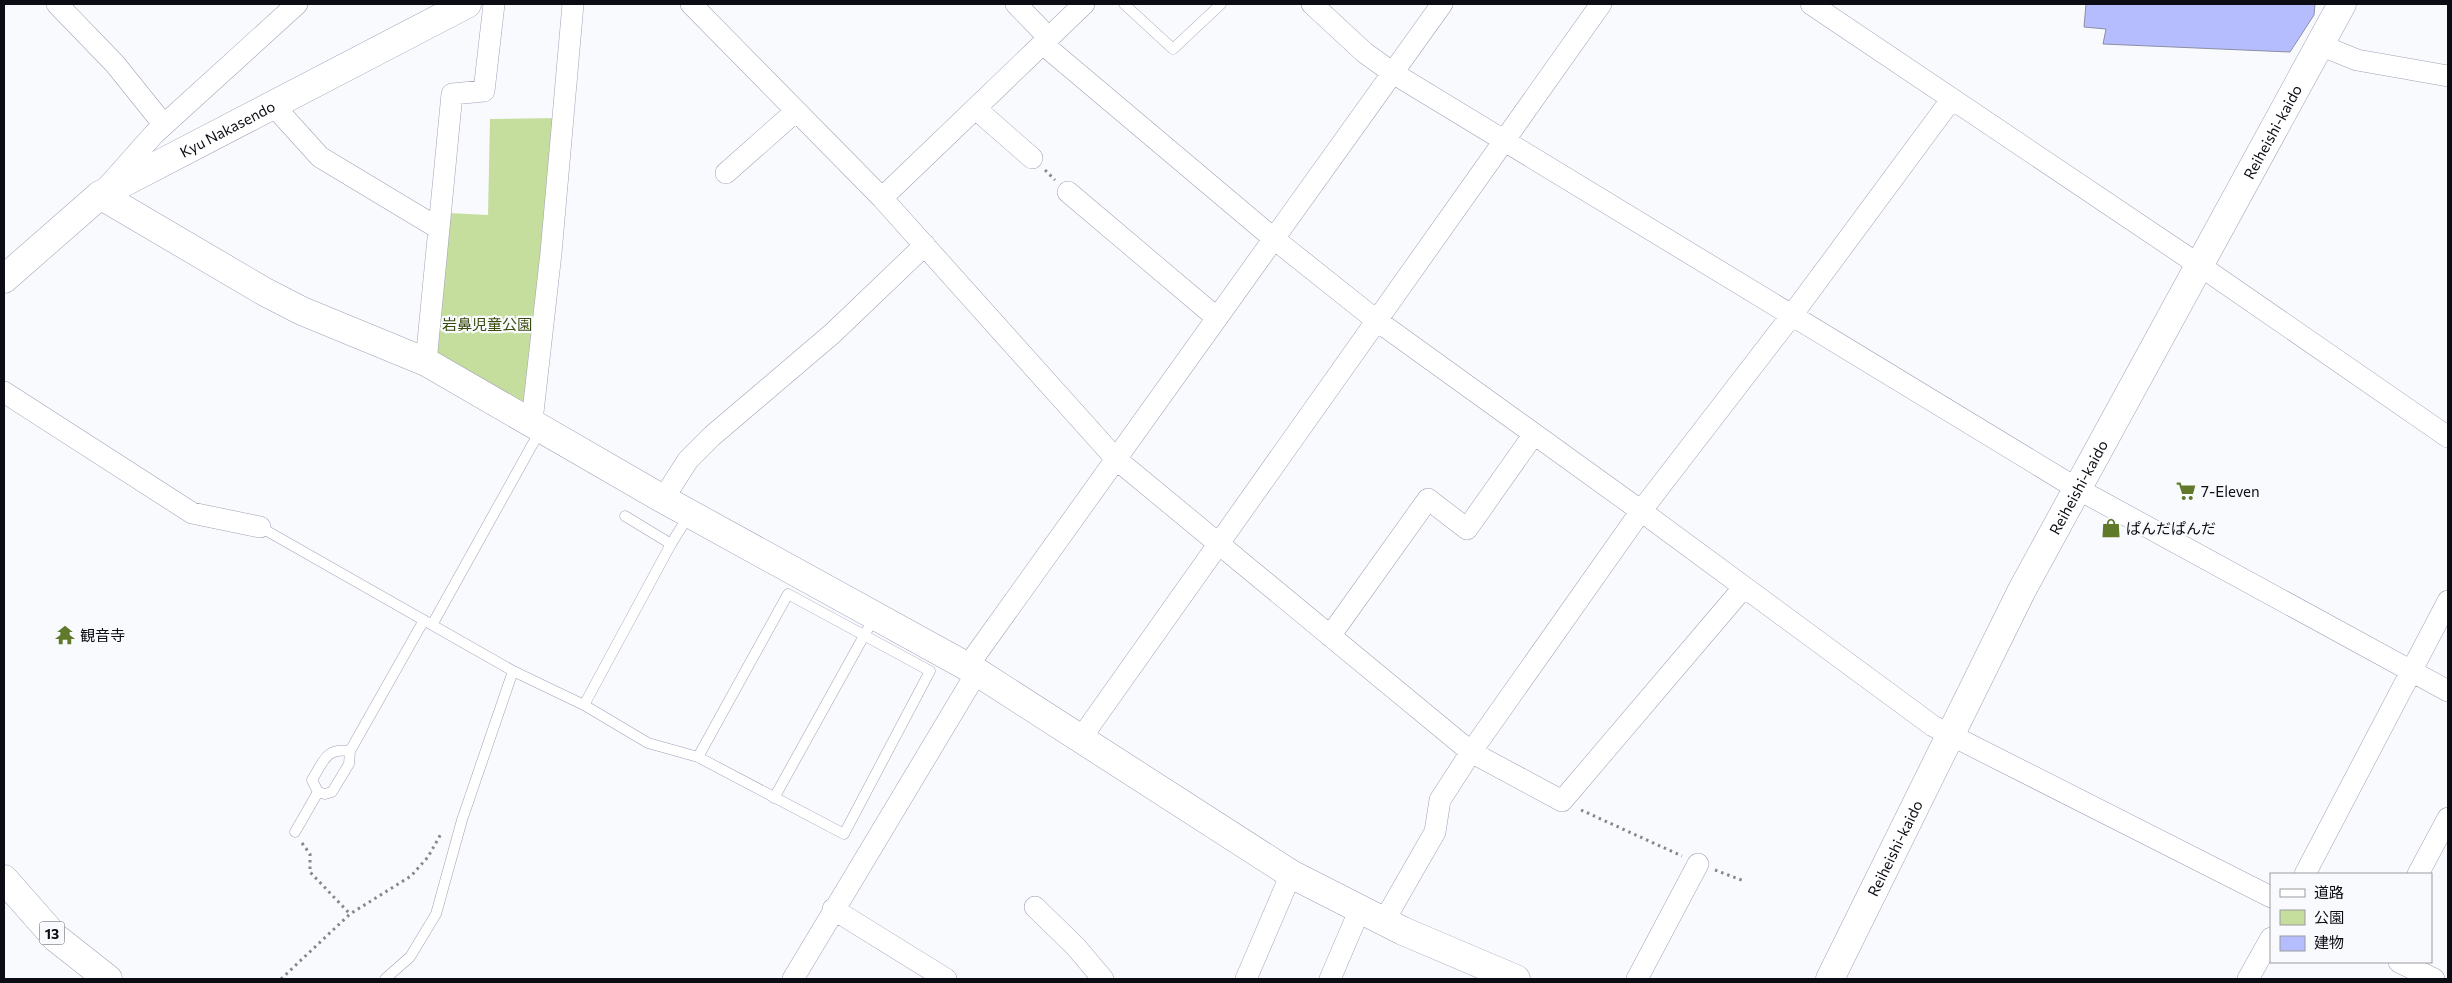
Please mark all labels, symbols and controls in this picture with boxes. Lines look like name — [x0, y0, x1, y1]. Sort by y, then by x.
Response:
street label: Reiheishi-kaido — [2239, 81, 2305, 182]
street label: Kyu Nakasendo — [177, 97, 278, 161]
park label: 岩鼻児童公園 — [442, 315, 532, 333]
street label: Reiheishi-kaido — [2045, 437, 2111, 537]
supermarket icon: 7-Eleven — [2175, 480, 2197, 502]
place label: 7-Eleven — [2201, 482, 2260, 500]
shop icon: ぱんだぱんだ — [2100, 517, 2122, 539]
place label: ぱんだぱんだ — [2126, 519, 2216, 537]
temple icon: 観音寺 — [54, 624, 76, 646]
place label: 観音寺 — [80, 626, 125, 644]
street label: Reiheishi-kaido — [1863, 797, 1926, 899]
legend — [2270, 873, 2432, 963]
text: 道路 — [2314, 883, 2344, 901]
text: 公園 — [2314, 908, 2344, 926]
road number: 13 — [40, 921, 64, 944]
text: 建物 — [2314, 933, 2344, 951]

